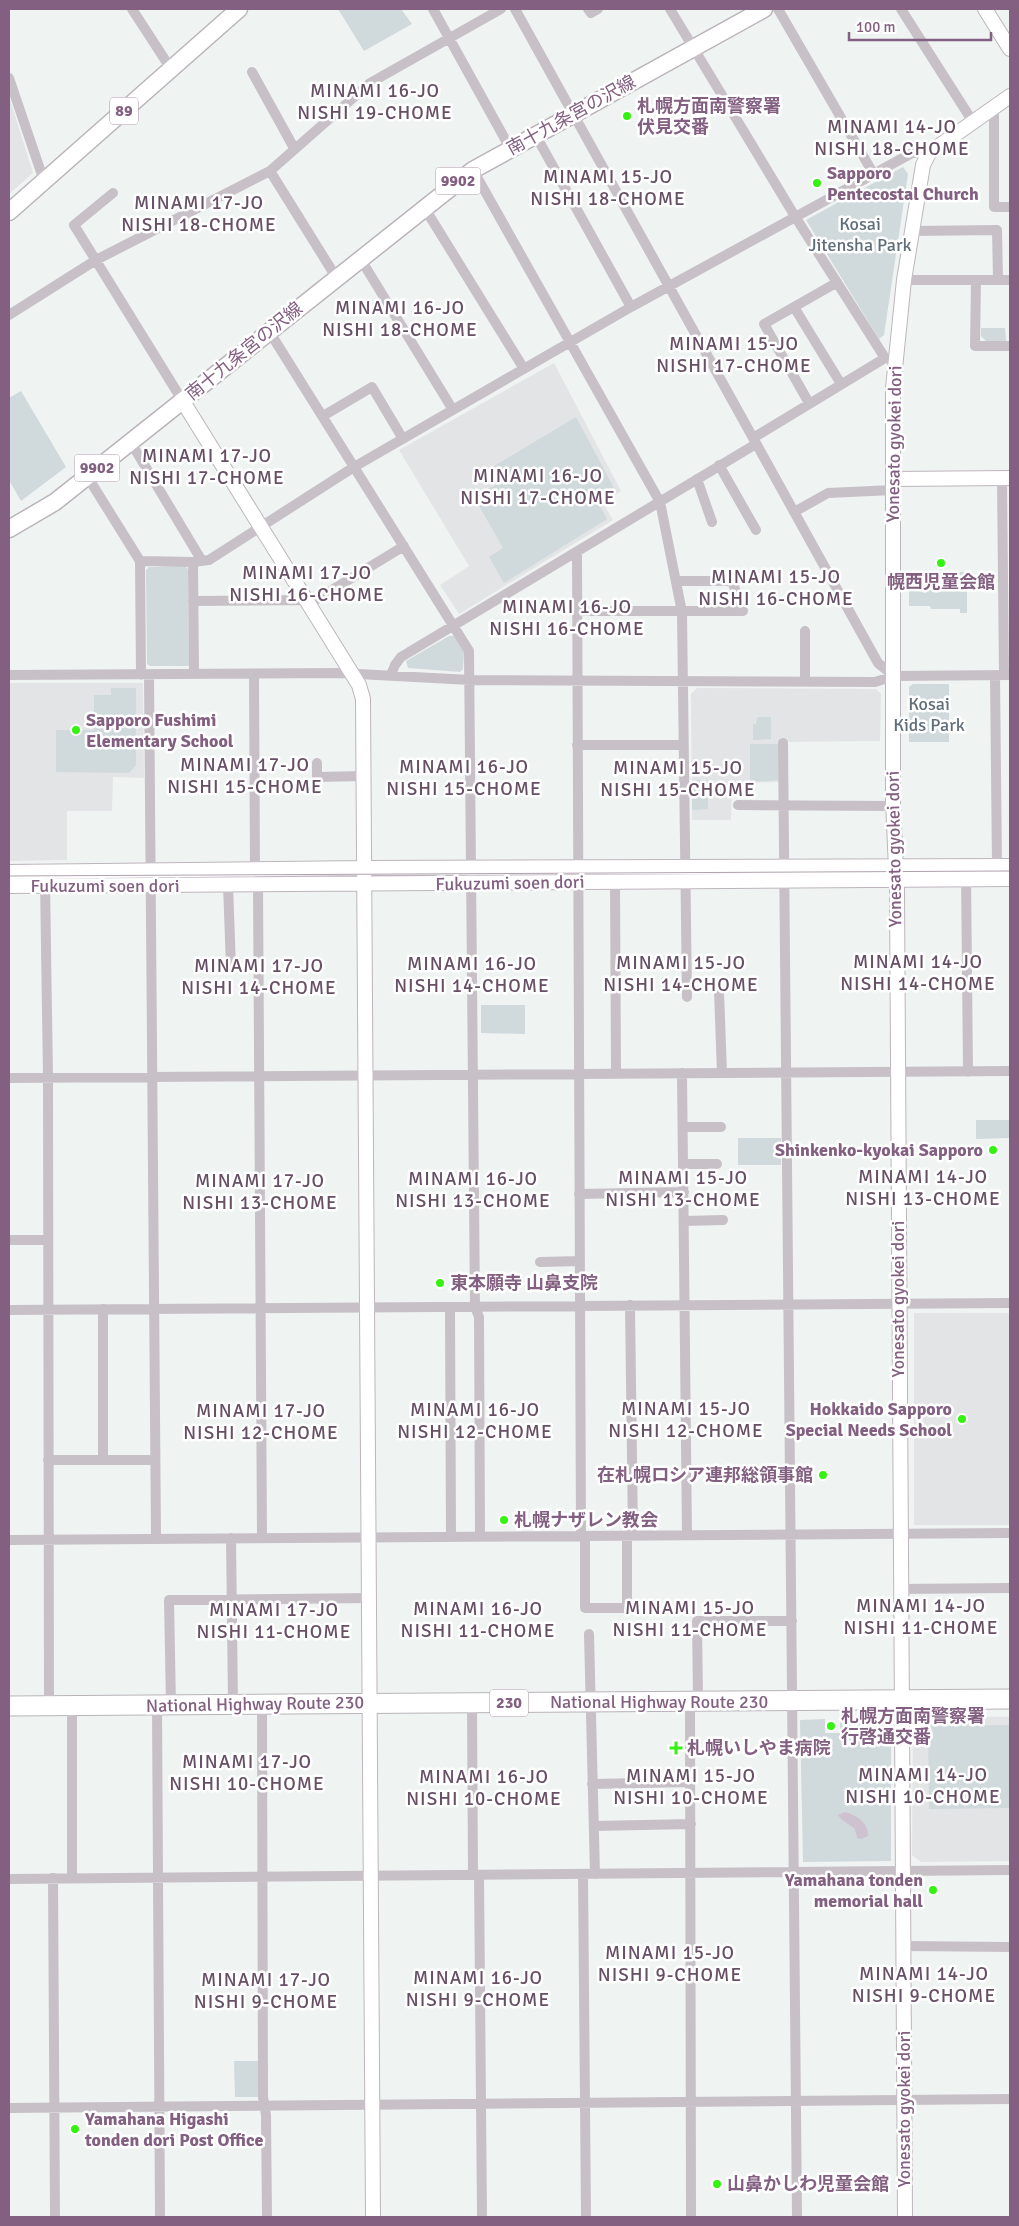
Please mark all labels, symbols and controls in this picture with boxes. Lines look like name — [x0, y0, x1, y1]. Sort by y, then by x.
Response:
scale bar — [849, 10, 992, 42]
text: 100 m — [856, 18, 896, 36]
street label: 南十九条宮の沢線 — [503, 70, 639, 160]
district label: MINAMI 16-JO NISHI 19-CHOME — [297, 79, 453, 125]
place label: 札幌方面南警察署 伏見交番 — [637, 95, 781, 138]
road number: 89 — [110, 98, 138, 124]
marker: 札幌方面南警察署 伏見交番 — [621, 110, 633, 122]
district label: MINAMI 14-JO NISHI 18-CHOME — [814, 115, 970, 161]
place label: Sapporo Pentecostal Church — [827, 162, 979, 205]
district label: MINAMI 15-JO NISHI 18-CHOME — [530, 165, 686, 211]
road number: 9902 — [436, 168, 480, 195]
marker: Sapporo Pentecostal Church — [811, 177, 823, 189]
district label: MINAMI 17-JO NISHI 18-CHOME — [121, 191, 277, 237]
park label: Kosai Jitensha Park — [808, 213, 912, 256]
district label: MINAMI 16-JO NISHI 18-CHOME — [322, 296, 478, 342]
street label: 南十九条宮の沢線 — [181, 297, 307, 405]
district label: MINAMI 15-JO NISHI 17-CHOME — [656, 332, 812, 378]
street label: Yonesato gyokei dori — [882, 365, 906, 523]
district label: MINAMI 17-JO NISHI 17-CHOME — [129, 444, 285, 490]
road number: 9902 — [74, 454, 120, 482]
district label: MINAMI 16-JO NISHI 17-CHOME — [460, 464, 616, 510]
marker: 幌西児童会館 — [935, 557, 947, 569]
district label: MINAMI 17-JO NISHI 16-CHOME — [229, 561, 385, 607]
district label: MINAMI 15-JO NISHI 16-CHOME — [698, 565, 854, 611]
place label: 幌西児童会館 — [887, 571, 995, 593]
district label: MINAMI 16-JO NISHI 16-CHOME — [489, 595, 645, 641]
park label: Kosai Kids Park — [893, 693, 965, 736]
place label: Sapporo Fushimi Elementary School — [86, 709, 234, 752]
marker: Sapporo Fushimi Elementary School — [70, 724, 82, 736]
district label: MINAMI 17-JO NISHI 15-CHOME — [167, 753, 323, 799]
district label: MINAMI 16-JO NISHI 15-CHOME — [386, 755, 542, 801]
district label: MINAMI 15-JO NISHI 15-CHOME — [600, 756, 756, 802]
street label: Yonesato gyokei dori — [882, 770, 906, 928]
street label: Fukuzumi soen dori — [435, 871, 585, 895]
street label: Fukuzumi soen dori — [30, 875, 180, 897]
district label: MINAMI 14-JO NISHI 14-CHOME — [840, 950, 996, 996]
district label: MINAMI 15-JO NISHI 14-CHOME — [603, 951, 759, 997]
district label: MINAMI 16-JO NISHI 14-CHOME — [394, 952, 550, 998]
district label: MINAMI 17-JO NISHI 14-CHOME — [181, 954, 337, 1000]
place label: Shinkenko-kyokai Sapporo — [775, 1139, 983, 1161]
marker: Shinkenko-kyokai Sapporo — [987, 1144, 999, 1156]
district label: MINAMI 14-JO NISHI 13-CHOME — [845, 1165, 1001, 1211]
district label: MINAMI 15-JO NISHI 13-CHOME — [605, 1166, 761, 1212]
district label: MINAMI 16-JO NISHI 13-CHOME — [395, 1167, 551, 1213]
district label: MINAMI 17-JO NISHI 13-CHOME — [182, 1169, 338, 1215]
street label: Yonesato gyokei dori — [887, 1221, 909, 1377]
place label: 東本願寺 山鼻支院 — [450, 1272, 598, 1294]
marker: 東本願寺 山鼻支院 — [434, 1277, 446, 1289]
district label: MINAMI 15-JO NISHI 12-CHOME — [608, 1397, 764, 1443]
district label: MINAMI 16-JO NISHI 12-CHOME — [397, 1398, 553, 1444]
place label: Hokkaido Sapporo Special Needs School — [786, 1398, 952, 1441]
district label: MINAMI 17-JO NISHI 12-CHOME — [183, 1399, 339, 1445]
marker: Hokkaido Sapporo Special Needs School — [956, 1413, 968, 1425]
place label: 在札幌ロシア連邦総領事館 — [597, 1464, 813, 1486]
marker: 在札幌ロシア連邦総領事館 — [817, 1469, 829, 1481]
place label: 札幌ナザレン教会 — [514, 1509, 658, 1531]
marker: 札幌ナザレン教会 — [498, 1514, 510, 1526]
district label: MINAMI 14-JO NISHI 11-CHOME — [844, 1594, 998, 1640]
district label: MINAMI 15-JO NISHI 11-CHOME — [613, 1596, 767, 1642]
district label: MINAMI 16-JO NISHI 11-CHOME — [401, 1597, 555, 1643]
district label: MINAMI 17-JO NISHI 11-CHOME — [197, 1598, 351, 1644]
road number: 230 — [490, 1690, 528, 1716]
street label: National Highway Route 230 — [146, 1691, 364, 1717]
street label: National Highway Route 230 — [550, 1691, 768, 1713]
place label: 札幌方面南警察署 行啓通交番 — [841, 1705, 985, 1748]
marker: 札幌方面南警察署 行啓通交番 — [825, 1720, 837, 1732]
place label: 札幌いしやま病院 — [687, 1737, 831, 1759]
marker: 札幌いしやま病院 — [669, 1741, 683, 1755]
district label: MINAMI 17-JO NISHI 10-CHOME — [169, 1750, 325, 1796]
district label: MINAMI 14-JO NISHI 10-CHOME — [845, 1763, 1001, 1809]
district label: MINAMI 15-JO NISHI 10-CHOME — [613, 1764, 769, 1810]
district label: MINAMI 16-JO NISHI 10-CHOME — [406, 1765, 562, 1811]
place label: Yamahana tonden memorial hall — [784, 1869, 923, 1912]
marker: Yamahana tonden memorial hall — [927, 1884, 939, 1896]
district label: MINAMI 15-JO NISHI 9-CHOME — [598, 1941, 742, 1987]
district label: MINAMI 14-JO NISHI 9-CHOME — [852, 1962, 996, 2008]
district label: MINAMI 16-JO NISHI 9-CHOME — [406, 1966, 550, 2012]
district label: MINAMI 17-JO NISHI 9-CHOME — [194, 1968, 338, 2014]
street label: Yonesato gyokei dori — [893, 2031, 915, 2187]
place label: Yamahana Higashi tonden dori Post Office — [84, 2108, 263, 2151]
marker: Yamahana Higashi tonden dori Post Office — [69, 2123, 81, 2135]
place label: 山鼻かしわ児童会館 — [727, 2173, 889, 2195]
marker: 山鼻かしわ児童会館 — [711, 2178, 723, 2190]

